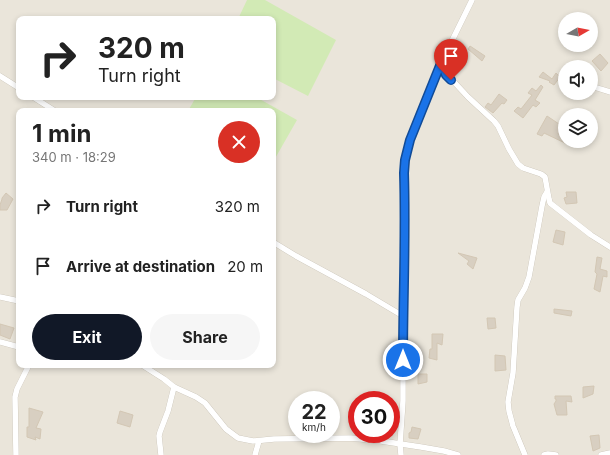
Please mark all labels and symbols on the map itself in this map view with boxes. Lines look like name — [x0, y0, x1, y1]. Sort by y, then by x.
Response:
north arrow — [558, 12, 598, 52]
pin — [434, 39, 468, 80]
position arrow — [382, 339, 424, 381]
speed limit sign: 30 — [348, 391, 400, 443]

